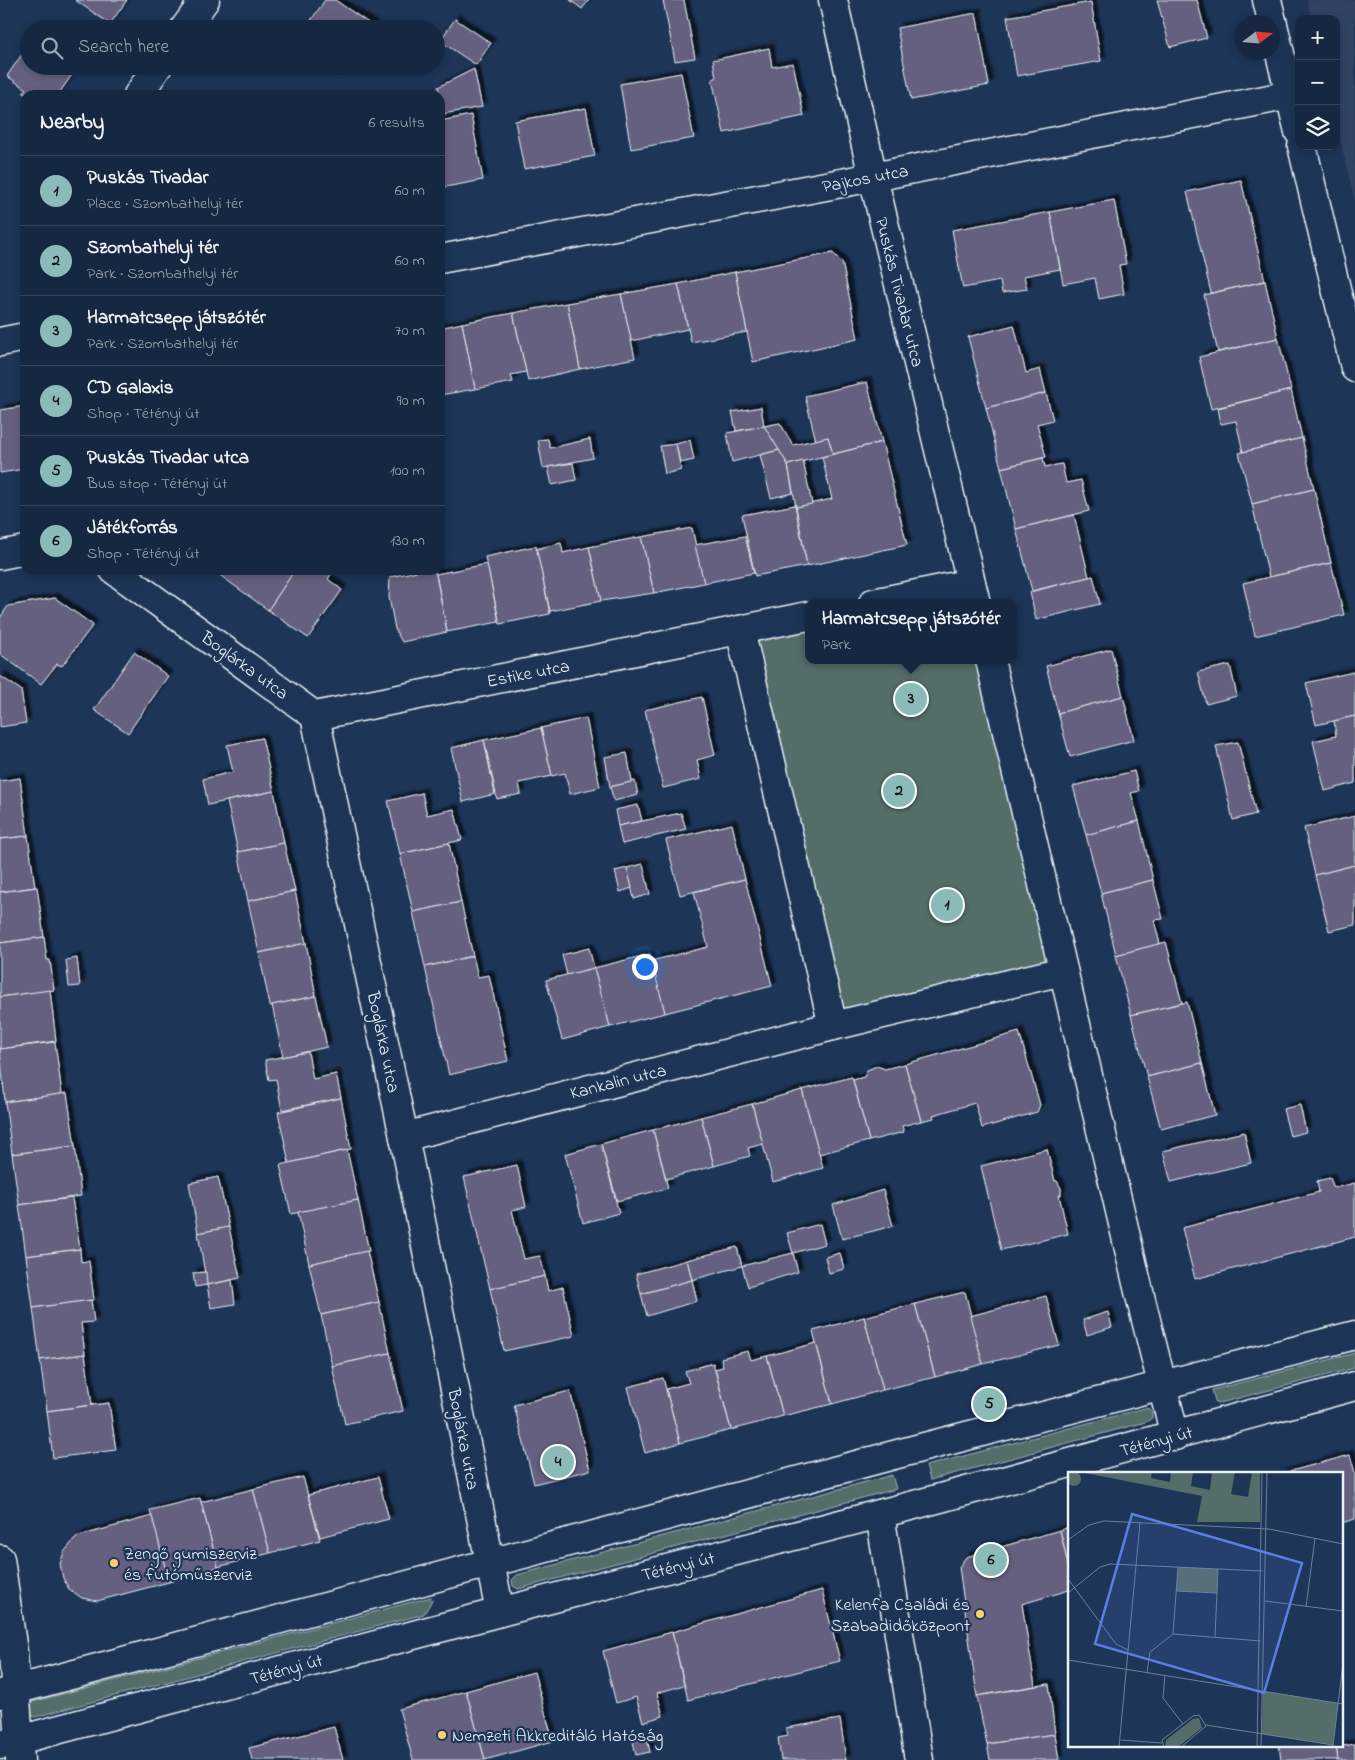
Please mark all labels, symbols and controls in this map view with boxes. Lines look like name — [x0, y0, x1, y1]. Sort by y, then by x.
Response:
north arrow — [1235, 15, 1280, 60]
map controls — [1295, 15, 1340, 150]
button: + — [1295, 15, 1340, 60]
search box — [20, 20, 445, 75]
icon: search — [38, 34, 66, 62]
text: Search here — [78, 34, 169, 61]
button: − — [1295, 60, 1340, 105]
button: layers — [1295, 105, 1340, 150]
text: Nearby — [40, 108, 104, 138]
text: 6 results — [368, 111, 425, 135]
street label: Pajkos utca — [820, 159, 911, 201]
text: Puskás Tivadar — [87, 165, 208, 192]
text: 1 — [53, 179, 59, 203]
text: 60 m — [395, 179, 425, 203]
text: Place · Szombathelyi tér — [87, 192, 243, 216]
street label: Puskás Tivadar utca — [867, 215, 929, 370]
text: Szombathelyi tér — [87, 235, 219, 262]
text: 2 — [52, 249, 60, 273]
text: 60 m — [395, 249, 425, 273]
text: Park · Szombathelyi tér — [87, 262, 238, 286]
text: Harmatcsepp játszótér — [87, 305, 266, 332]
text: 3 — [53, 319, 59, 343]
text: 70 m — [395, 319, 425, 343]
text: Park · Szombathelyi tér — [87, 332, 238, 356]
text: CD Galaxis — [87, 375, 173, 402]
text: 4 — [53, 389, 59, 413]
text: 90 m — [397, 389, 425, 413]
text: Shop · Tétényi út — [87, 402, 200, 426]
text: Puskás Tivadar utca — [87, 445, 249, 472]
text: 5 — [51, 459, 61, 483]
text: 100 m — [390, 459, 425, 483]
text: Bus stop · Tétényi út — [87, 472, 227, 496]
text: Játékforrás — [87, 515, 178, 542]
text: 6 — [52, 529, 60, 553]
text: 130 m — [390, 529, 425, 553]
text: Shop · Tétényi út — [87, 542, 200, 566]
popup — [805, 599, 1017, 664]
text: Harmatcsepp játszótér — [822, 606, 1000, 633]
street label: Boglárka utca — [193, 625, 293, 708]
text: Park — [822, 633, 851, 657]
street label: Estike utca — [485, 654, 572, 696]
pin: 3 — [895, 680, 927, 718]
pin: 2 — [883, 772, 915, 810]
pin: 1 — [931, 886, 963, 924]
your location — [632, 954, 658, 980]
street label: Boglárka utca — [357, 989, 405, 1096]
street label: Kankalin utca — [568, 1058, 669, 1107]
pin: 5 — [973, 1385, 1005, 1423]
street label: Boglárka utca — [438, 1386, 485, 1492]
street label: Tétényi út — [1117, 1421, 1196, 1465]
pin: 4 — [542, 1443, 574, 1481]
inset map — [1068, 1472, 1342, 1748]
pin: 6 — [975, 1541, 1007, 1579]
place label: Zengő gumiszerviz és futóműszerviz — [124, 1542, 257, 1589]
street label: Tétényi út — [639, 1546, 718, 1590]
marker: Zengő gumiszerviz és futóműszerviz — [108, 1557, 120, 1569]
place label: Kelenfa Családi és Szabadidőközpont — [831, 1593, 970, 1640]
marker: Kelenfa Családi és Szabadidőközpont — [974, 1608, 986, 1620]
street label: Tétényi út — [247, 1649, 326, 1693]
place label: Nemzeti Akkreditáló Hatóság — [452, 1724, 663, 1751]
marker: Nemzeti Akkreditáló Hatóság — [436, 1729, 448, 1741]

